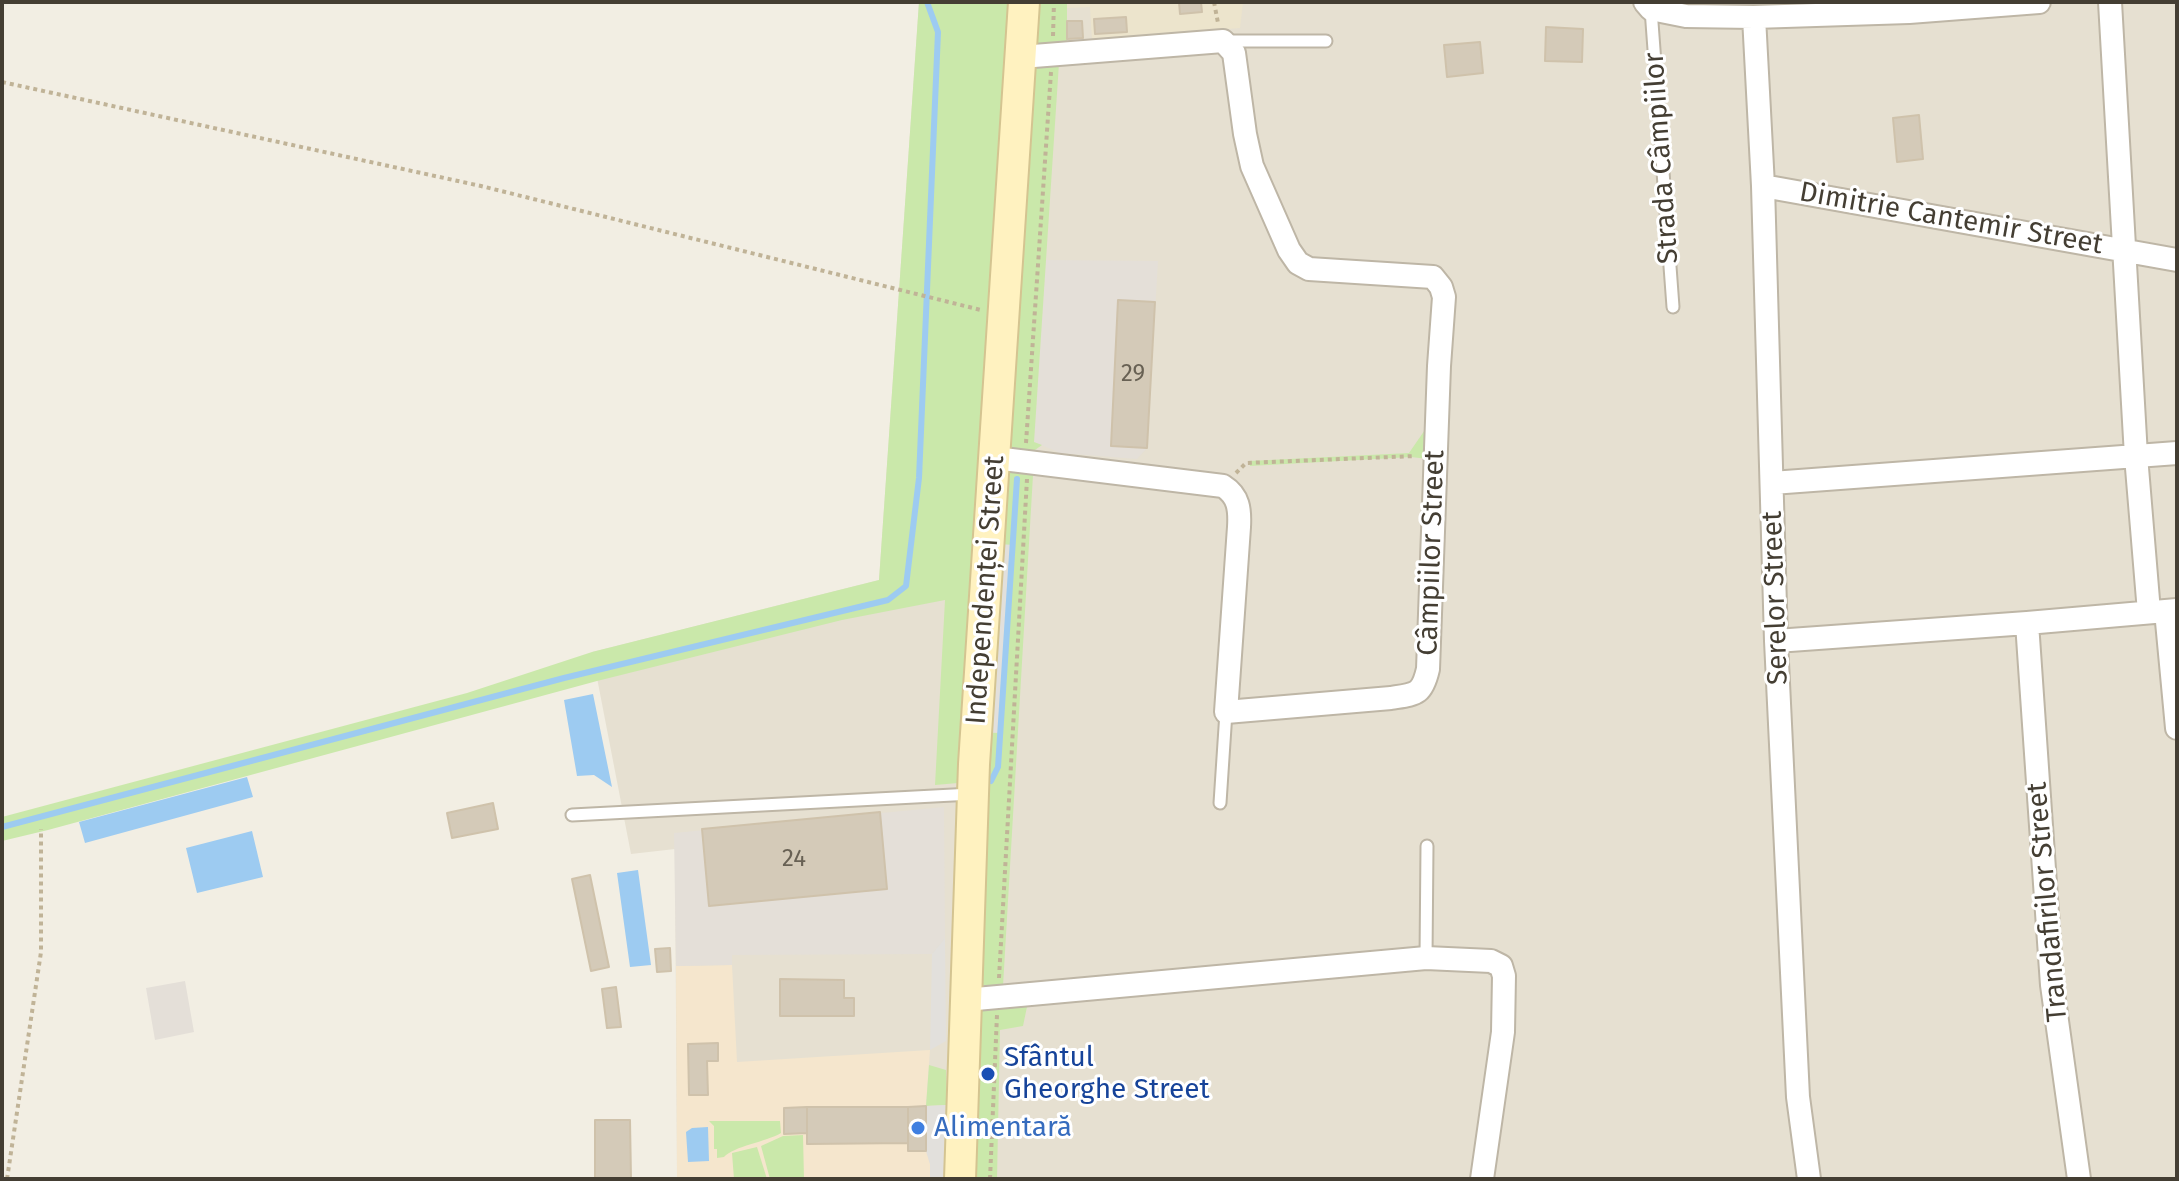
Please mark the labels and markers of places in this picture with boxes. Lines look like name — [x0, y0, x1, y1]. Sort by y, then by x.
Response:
place label: Sfântul Gheorghe Street — [1004, 1041, 1210, 1107]
marker: Sfântul Gheorghe Street — [979, 1065, 997, 1083]
place label: Alimentară — [934, 1111, 1072, 1145]
marker: Alimentară — [909, 1119, 927, 1137]

